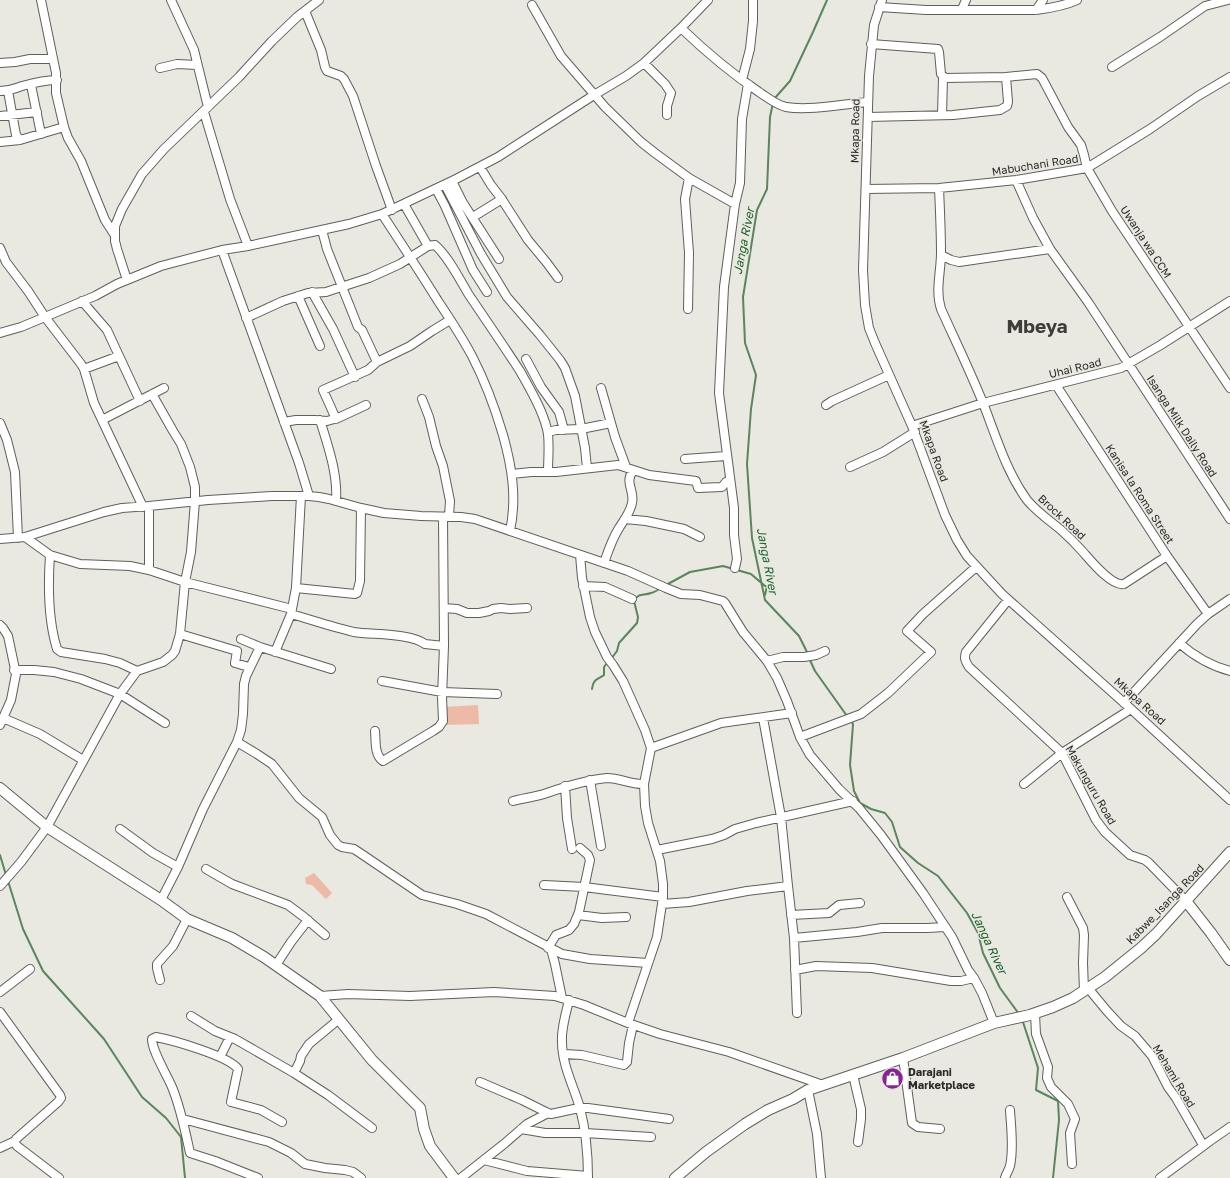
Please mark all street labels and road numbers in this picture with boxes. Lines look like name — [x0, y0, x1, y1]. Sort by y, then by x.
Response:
street label: Mkapa Road — [847, 99, 862, 163]
street label: Mabuchani Road — [991, 151, 1079, 178]
street label: Uwanja wa CCM — [1118, 203, 1175, 280]
street label: Uhai Road — [1047, 355, 1102, 380]
street label: Isanga Milk Daily Road — [1145, 372, 1220, 479]
street label: Mkapa Road — [917, 418, 952, 483]
street label: Kanisa la Roma Street — [1103, 442, 1177, 546]
street label: Brock Road — [1036, 491, 1089, 542]
street label: Mkapa Road — [1112, 674, 1169, 727]
street label: Makunguru Road — [1063, 743, 1119, 827]
street label: Kabwe_Isanga Road — [1123, 861, 1206, 946]
street label: Mehami Road — [1151, 1042, 1198, 1110]

